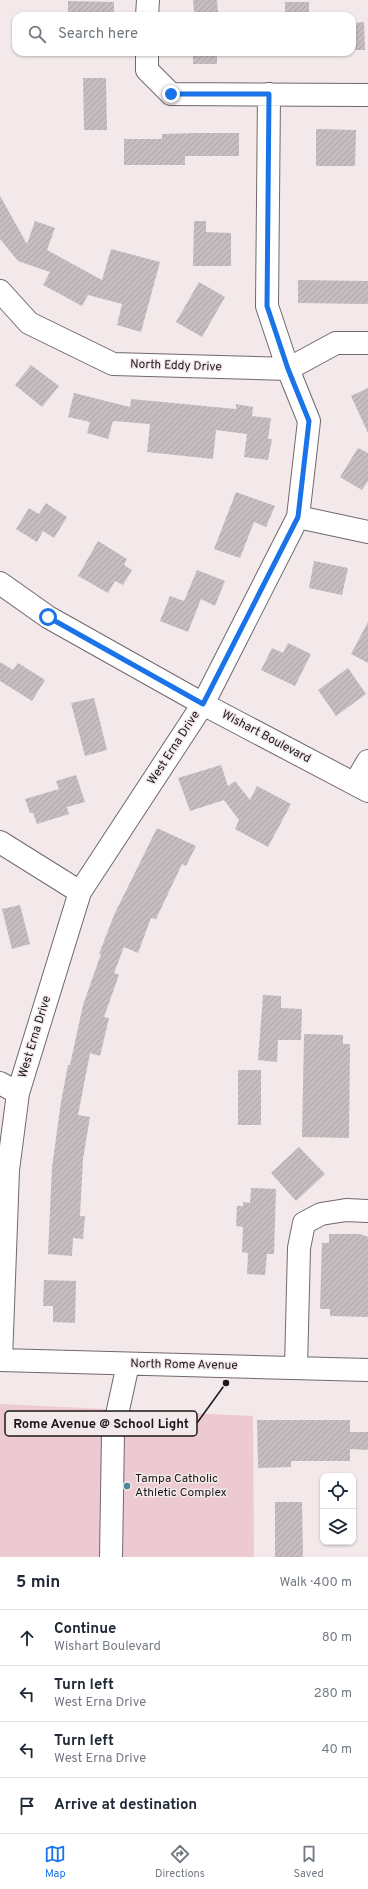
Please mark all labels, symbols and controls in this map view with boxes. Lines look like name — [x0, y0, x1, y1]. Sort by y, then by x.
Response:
search box — [12, 12, 356, 56]
icon: search — [26, 23, 48, 45]
text: Search here — [58, 25, 138, 44]
route end — [162, 85, 180, 103]
street label: North Eddy Drive — [130, 356, 222, 376]
route start — [39, 608, 57, 626]
street label: Wishart Boulevard — [219, 707, 313, 767]
street label: West Erna Drive — [144, 708, 204, 788]
street label: West Erna Drive — [15, 994, 55, 1080]
street label: North Rome Avenue — [130, 1356, 238, 1374]
callout: Rome Avenue @ School Light — [5, 1411, 197, 1436]
text: Rome Avenue @ School Light — [13, 1417, 189, 1433]
place label: Tampa Catholic Athletic Complex — [135, 1471, 227, 1501]
map controls — [320, 1473, 356, 1545]
button: locate — [320, 1473, 356, 1509]
marker: Tampa Catholic Athletic Complex — [122, 1481, 132, 1491]
button: layers — [320, 1509, 356, 1545]
text: 5 min — [16, 1572, 60, 1594]
text: Walk · 400 m — [279, 1575, 352, 1591]
text: Continue — [54, 1620, 116, 1639]
icon: ahead — [16, 1627, 38, 1649]
text: 80 m — [322, 1630, 352, 1646]
text: Wishart Boulevard — [54, 1639, 161, 1655]
text: Turn left — [54, 1676, 114, 1695]
icon: left — [16, 1683, 38, 1705]
text: 280 m — [314, 1686, 352, 1702]
text: West Erna Drive — [54, 1695, 146, 1711]
text: Turn left — [54, 1732, 114, 1751]
icon: left — [16, 1739, 38, 1761]
text: 40 m — [322, 1742, 352, 1758]
text: West Erna Drive — [54, 1751, 146, 1767]
icon: arrive — [16, 1795, 38, 1817]
text: Arrive at destination — [54, 1796, 197, 1815]
tab: Map — [44, 1843, 66, 1881]
tab: Directions — [155, 1843, 205, 1881]
tab: Saved — [293, 1843, 324, 1881]

